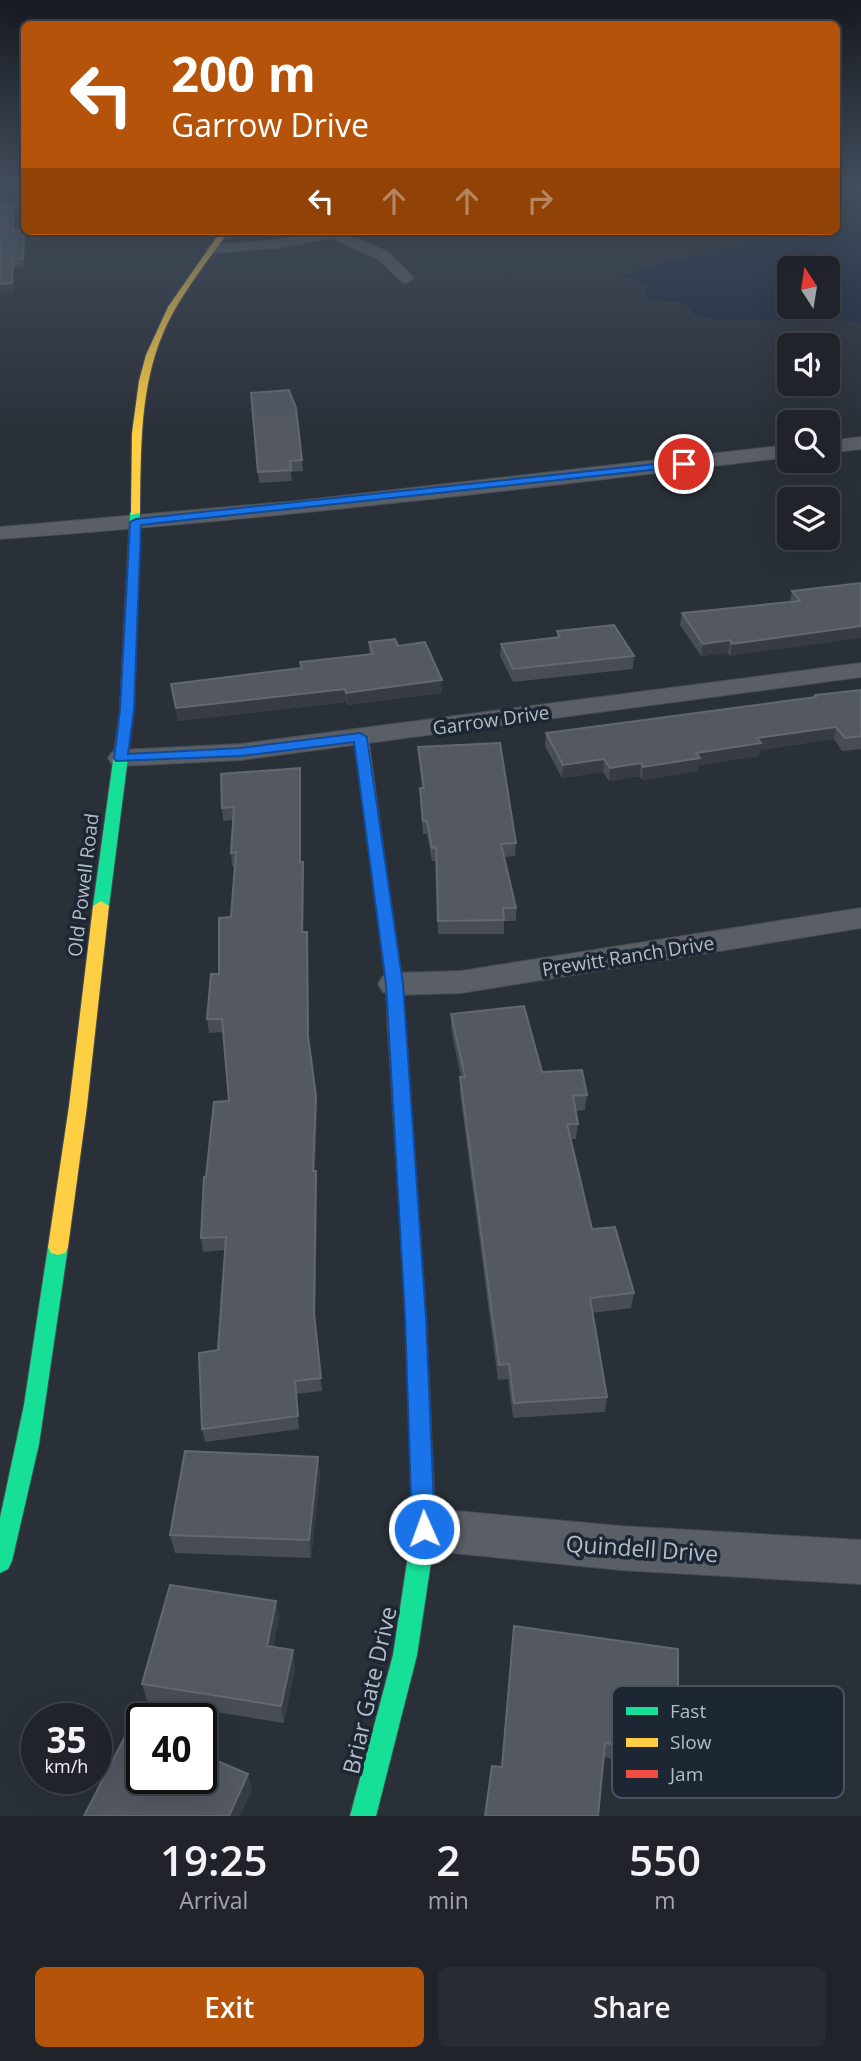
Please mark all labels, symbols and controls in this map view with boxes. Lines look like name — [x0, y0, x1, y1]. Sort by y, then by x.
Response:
text: 200 m — [171, 40, 316, 106]
icon: left — [56, 49, 147, 140]
text: Garrow Drive — [171, 103, 369, 146]
icon: left — [302, 182, 340, 220]
icon: ahead — [375, 182, 413, 220]
icon: ahead — [448, 182, 486, 220]
icon: right — [521, 182, 559, 220]
north arrow — [777, 256, 840, 318]
map controls — [777, 256, 840, 550]
button: sound — [777, 333, 840, 396]
button: search — [777, 410, 840, 473]
pin — [654, 434, 714, 494]
icon: arrive — [665, 445, 703, 483]
button: layers — [777, 487, 840, 550]
street label: Garrow Drive — [431, 699, 551, 741]
street label: Old Powell Road — [61, 812, 105, 958]
street label: Prewitt Ranch Drive — [540, 930, 716, 982]
position arrow — [387, 1492, 461, 1566]
street label: Quindell Drive — [565, 1527, 719, 1569]
street label: Briar Gate Drive — [334, 1603, 404, 1777]
legend — [612, 1686, 844, 1798]
text: Fast — [670, 1698, 706, 1724]
speed limit sign: 40 — [126, 1703, 217, 1794]
text: 35 — [46, 1716, 87, 1763]
text: Slow — [670, 1729, 712, 1755]
text: km/h — [45, 1754, 88, 1778]
text: Jam — [668, 1761, 703, 1787]
text: 19:25 — [160, 1831, 268, 1888]
text: 2 — [436, 1831, 460, 1888]
text: 550 — [629, 1831, 701, 1888]
text: Arrival — [179, 1884, 248, 1916]
text: min — [428, 1884, 469, 1916]
text: m — [654, 1884, 676, 1916]
button: Exit — [35, 1967, 424, 2047]
button: Share — [438, 1967, 826, 2047]

